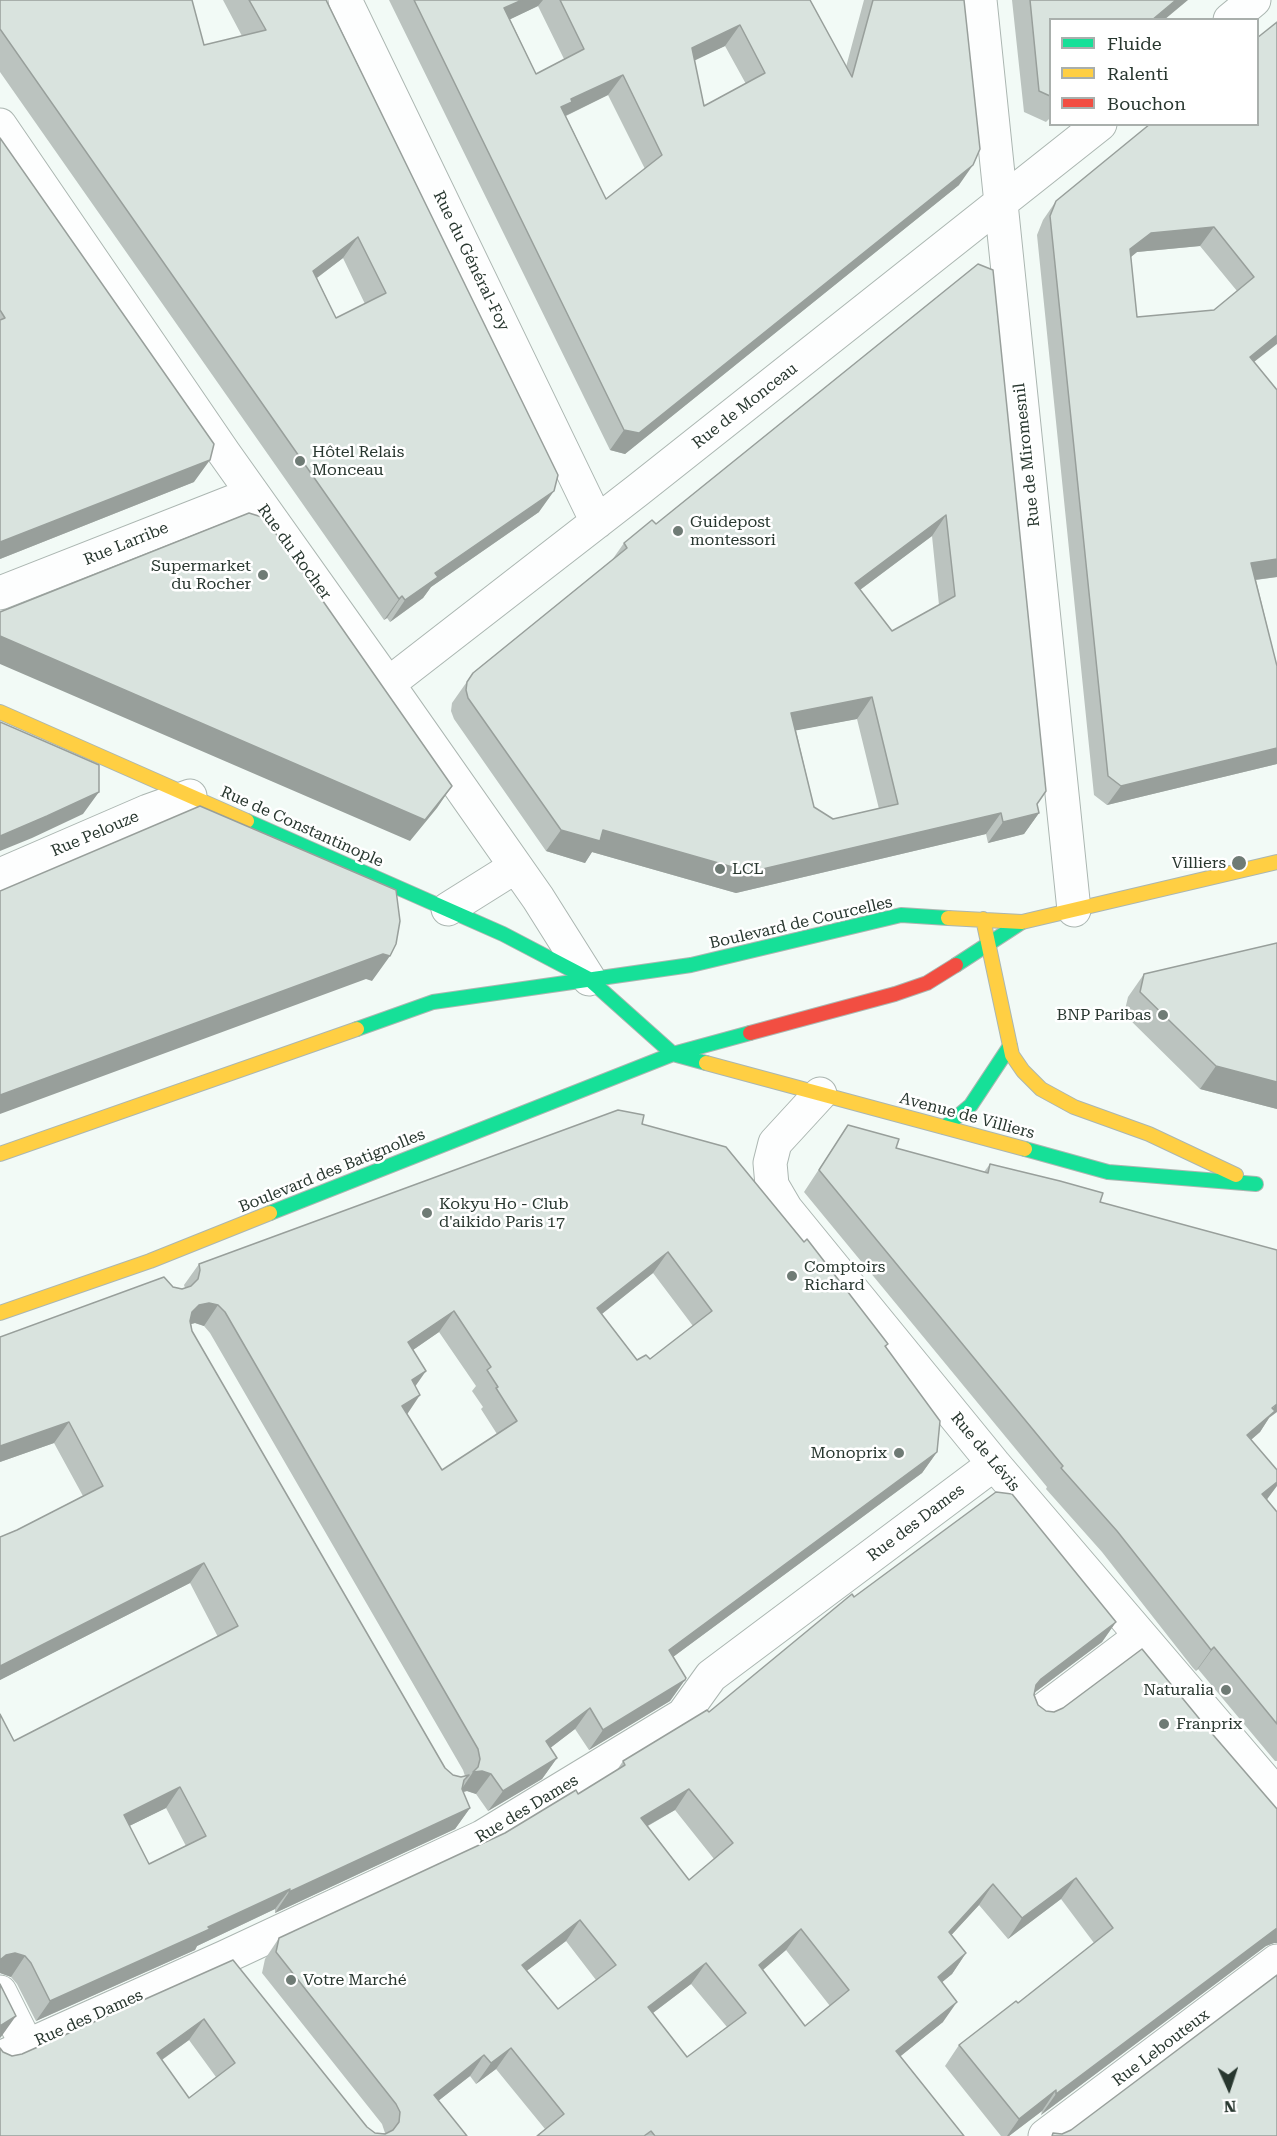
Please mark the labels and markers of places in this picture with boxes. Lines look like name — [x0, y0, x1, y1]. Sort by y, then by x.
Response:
place label: Hôtel Relais Monceau — [312, 442, 404, 480]
marker: Hôtel Relais Monceau — [293, 454, 307, 468]
place label: Guidepost montessori — [690, 512, 776, 550]
marker: Guidepost montessori — [671, 524, 685, 538]
place label: Supermarket du Rocher — [151, 556, 251, 594]
marker: Supermarket du Rocher — [256, 568, 270, 582]
place label: Villiers — [1172, 853, 1226, 873]
marker: Villiers — [1230, 854, 1248, 872]
place label: LCL — [732, 859, 763, 879]
marker: LCL — [713, 862, 727, 876]
place label: BNP Paribas — [1056, 1005, 1151, 1025]
marker: BNP Paribas — [1156, 1008, 1170, 1022]
place label: Kokyu Ho - Club d'aikido Paris 17 — [439, 1194, 569, 1232]
marker: Kokyu Ho - Club d'aikido Paris 17 — [420, 1206, 434, 1220]
place label: Comptoirs Richard — [804, 1257, 885, 1295]
marker: Comptoirs Richard — [785, 1269, 799, 1283]
place label: Monoprix — [811, 1443, 887, 1463]
marker: Monoprix — [892, 1446, 906, 1460]
place label: Naturalia — [1143, 1680, 1214, 1700]
marker: Naturalia — [1219, 1683, 1233, 1697]
place label: Franprix — [1176, 1714, 1242, 1734]
marker: Franprix — [1157, 1717, 1171, 1731]
place label: Votre Marché — [303, 1970, 407, 1990]
marker: Votre Marché — [284, 1973, 298, 1987]

